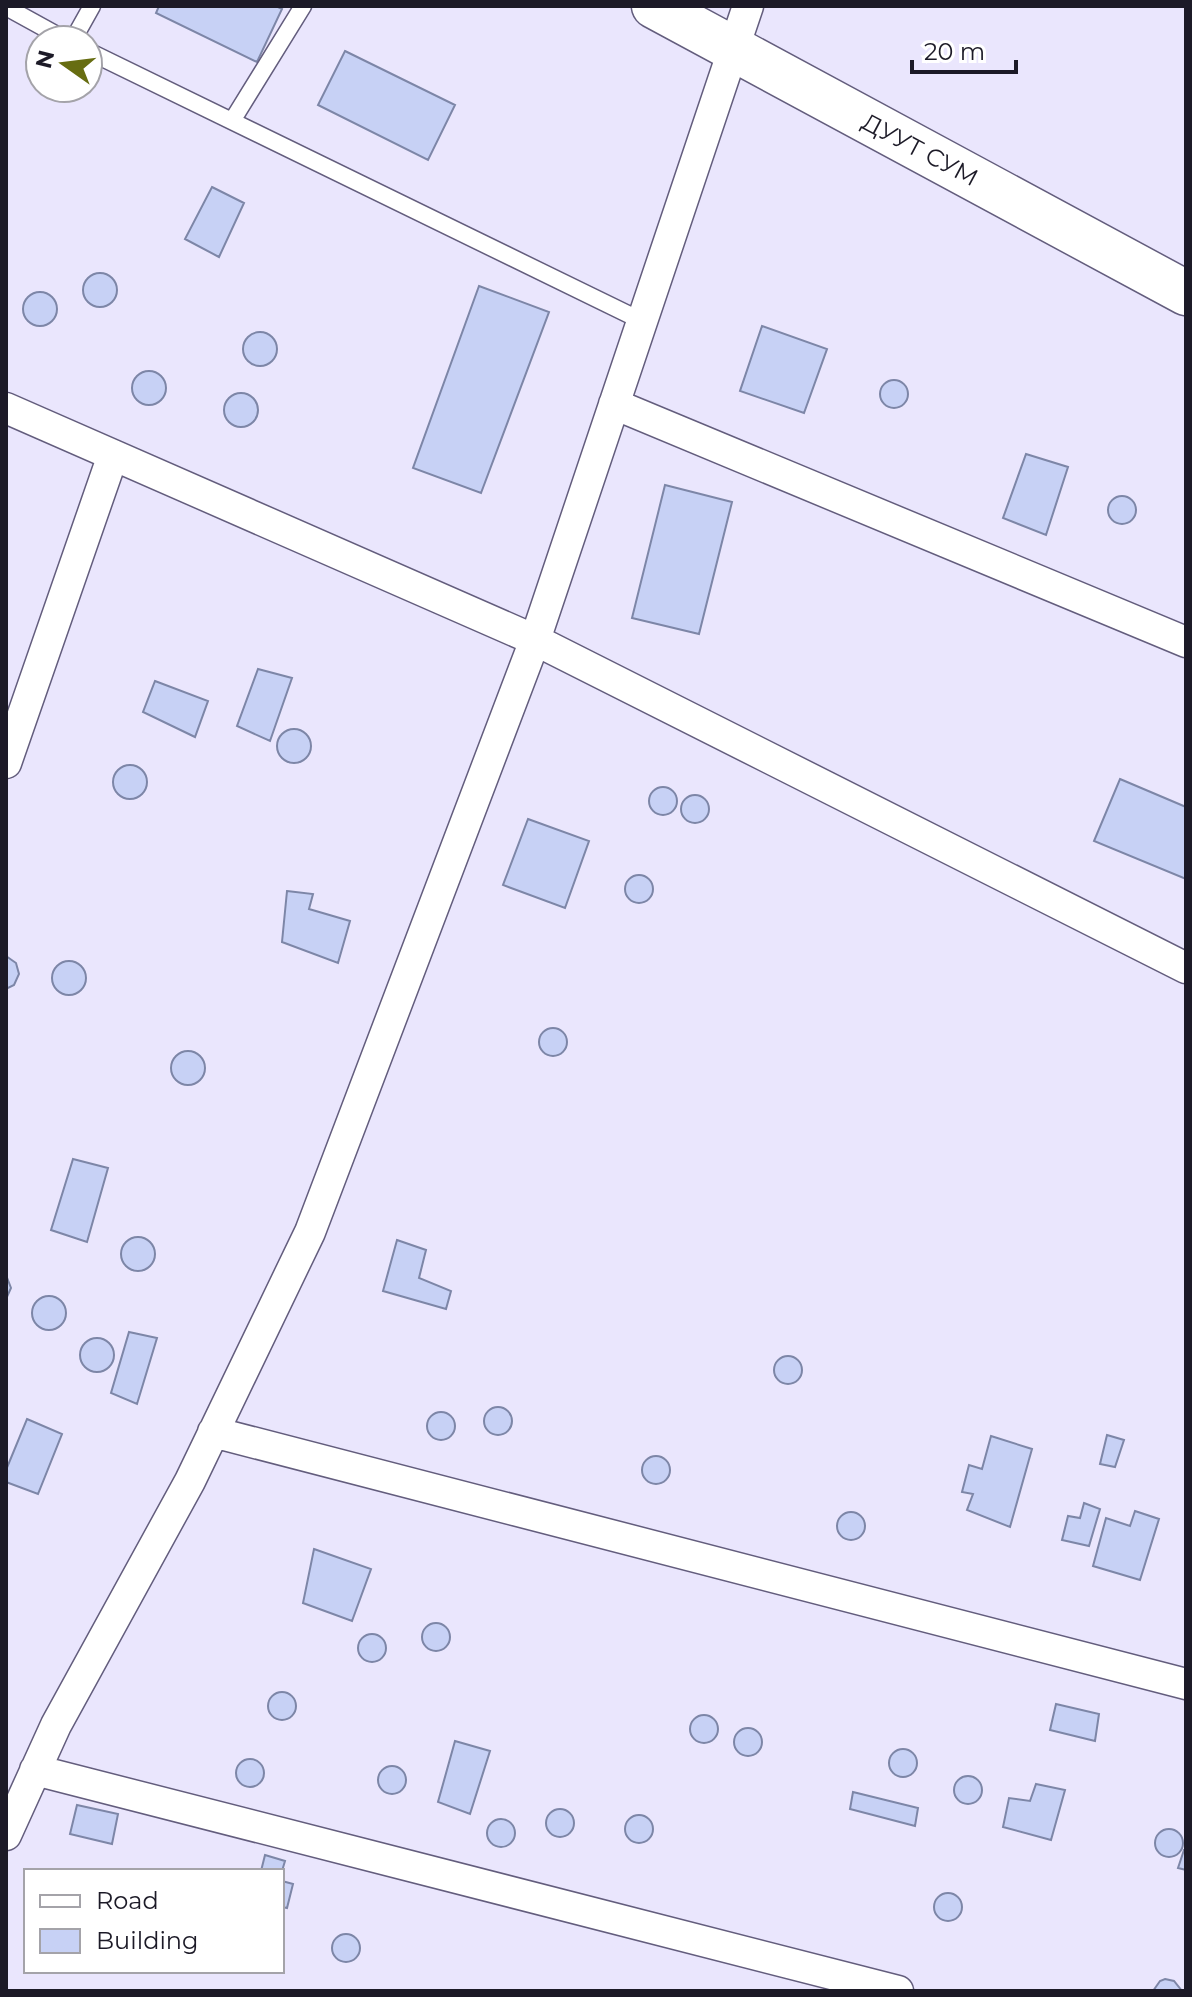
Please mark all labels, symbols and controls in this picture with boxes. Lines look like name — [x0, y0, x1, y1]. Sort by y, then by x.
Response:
north arrow — [24, 24, 104, 104]
scale bar — [912, 24, 1016, 74]
text: 20 m — [924, 37, 985, 66]
text: N — [30, 47, 60, 71]
street label: ДУУТ СУМ — [857, 107, 983, 192]
legend — [24, 1869, 284, 1973]
text: Road — [96, 1886, 159, 1915]
text: Building — [96, 1926, 199, 1955]

